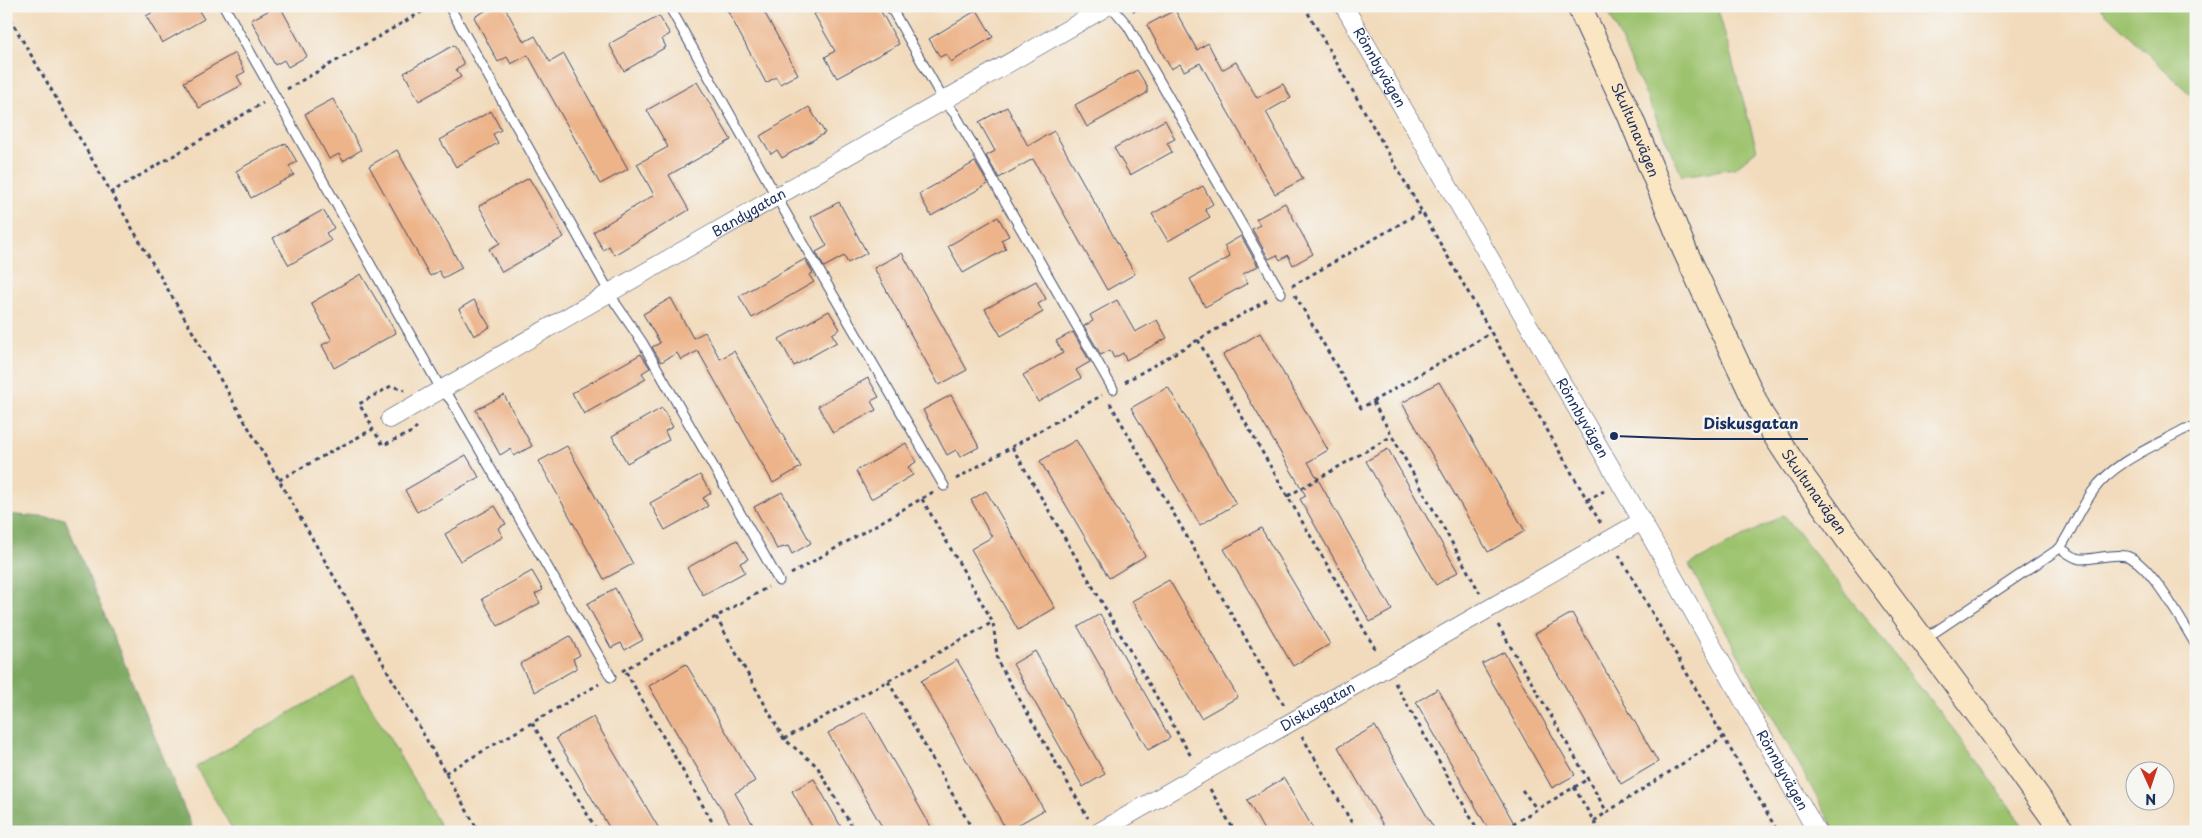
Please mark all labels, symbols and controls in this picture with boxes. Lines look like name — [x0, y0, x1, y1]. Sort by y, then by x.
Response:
street label: Rönnbyvägen — [1348, 23, 1412, 111]
street label: Skultunavägen — [1606, 79, 1665, 180]
street label: Bandygatan — [708, 183, 789, 242]
street label: Rönnbyvägen — [1551, 374, 1614, 462]
callout: Diskusgatan — [1693, 409, 1808, 439]
text: Diskusgatan — [1703, 411, 1799, 434]
street label: Skultunavägen — [1777, 445, 1852, 539]
street label: Diskusgatan — [1276, 677, 1359, 736]
street label: Rönnbyvägen — [1752, 726, 1814, 814]
north arrow — [2124, 760, 2174, 810]
text: N — [2145, 789, 2157, 810]

